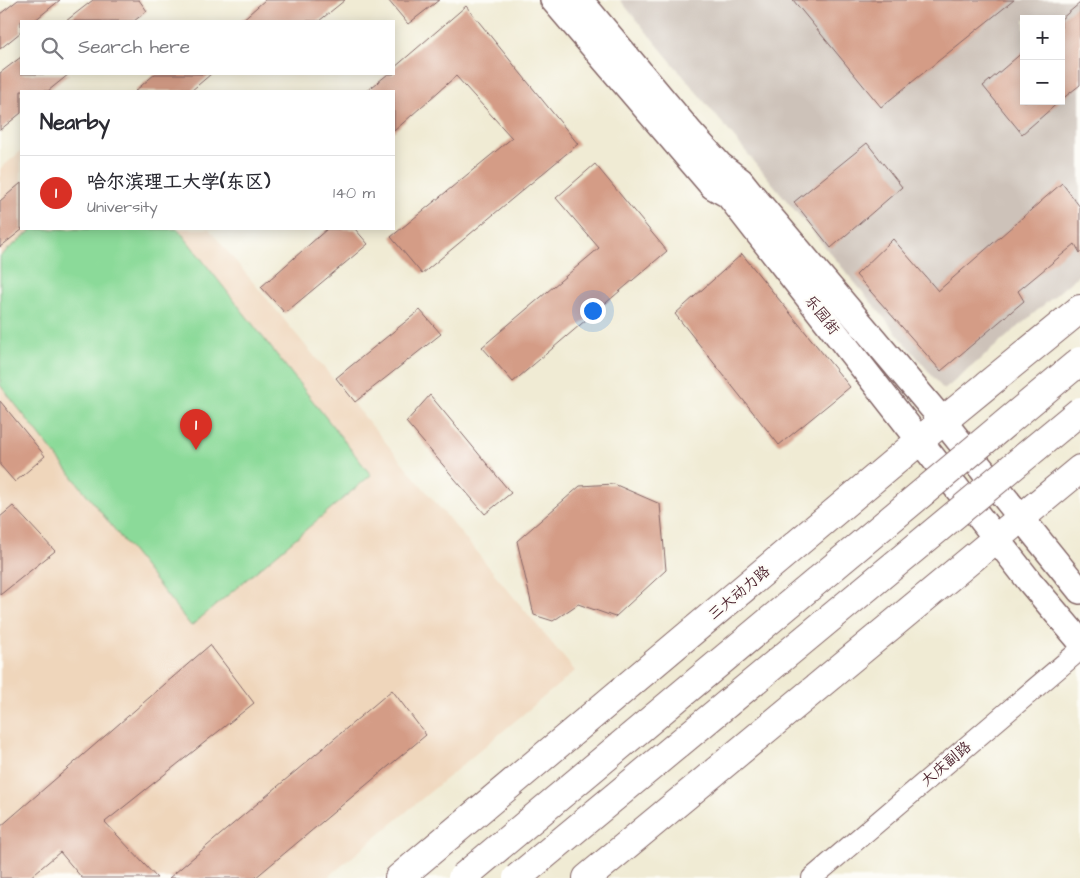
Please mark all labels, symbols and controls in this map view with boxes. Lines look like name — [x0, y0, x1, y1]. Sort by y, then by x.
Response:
map controls — [1020, 15, 1065, 105]
button: + — [1020, 15, 1065, 60]
search box — [20, 20, 395, 75]
icon: search — [38, 34, 66, 62]
text: Search here — [78, 34, 190, 61]
button: − — [1020, 60, 1065, 105]
text: Nearby — [40, 108, 110, 137]
text: 哈尔滨理工大学(东区) — [87, 169, 270, 196]
text: 1 — [55, 182, 57, 204]
text: 140 m — [333, 182, 375, 204]
text: University — [87, 196, 158, 218]
street label: 乐园街 — [800, 291, 844, 339]
your location — [580, 298, 606, 324]
pin: 1 — [180, 409, 212, 450]
street label: 三大动力路 — [704, 561, 774, 625]
street label: 大庆副路 — [916, 737, 976, 791]

